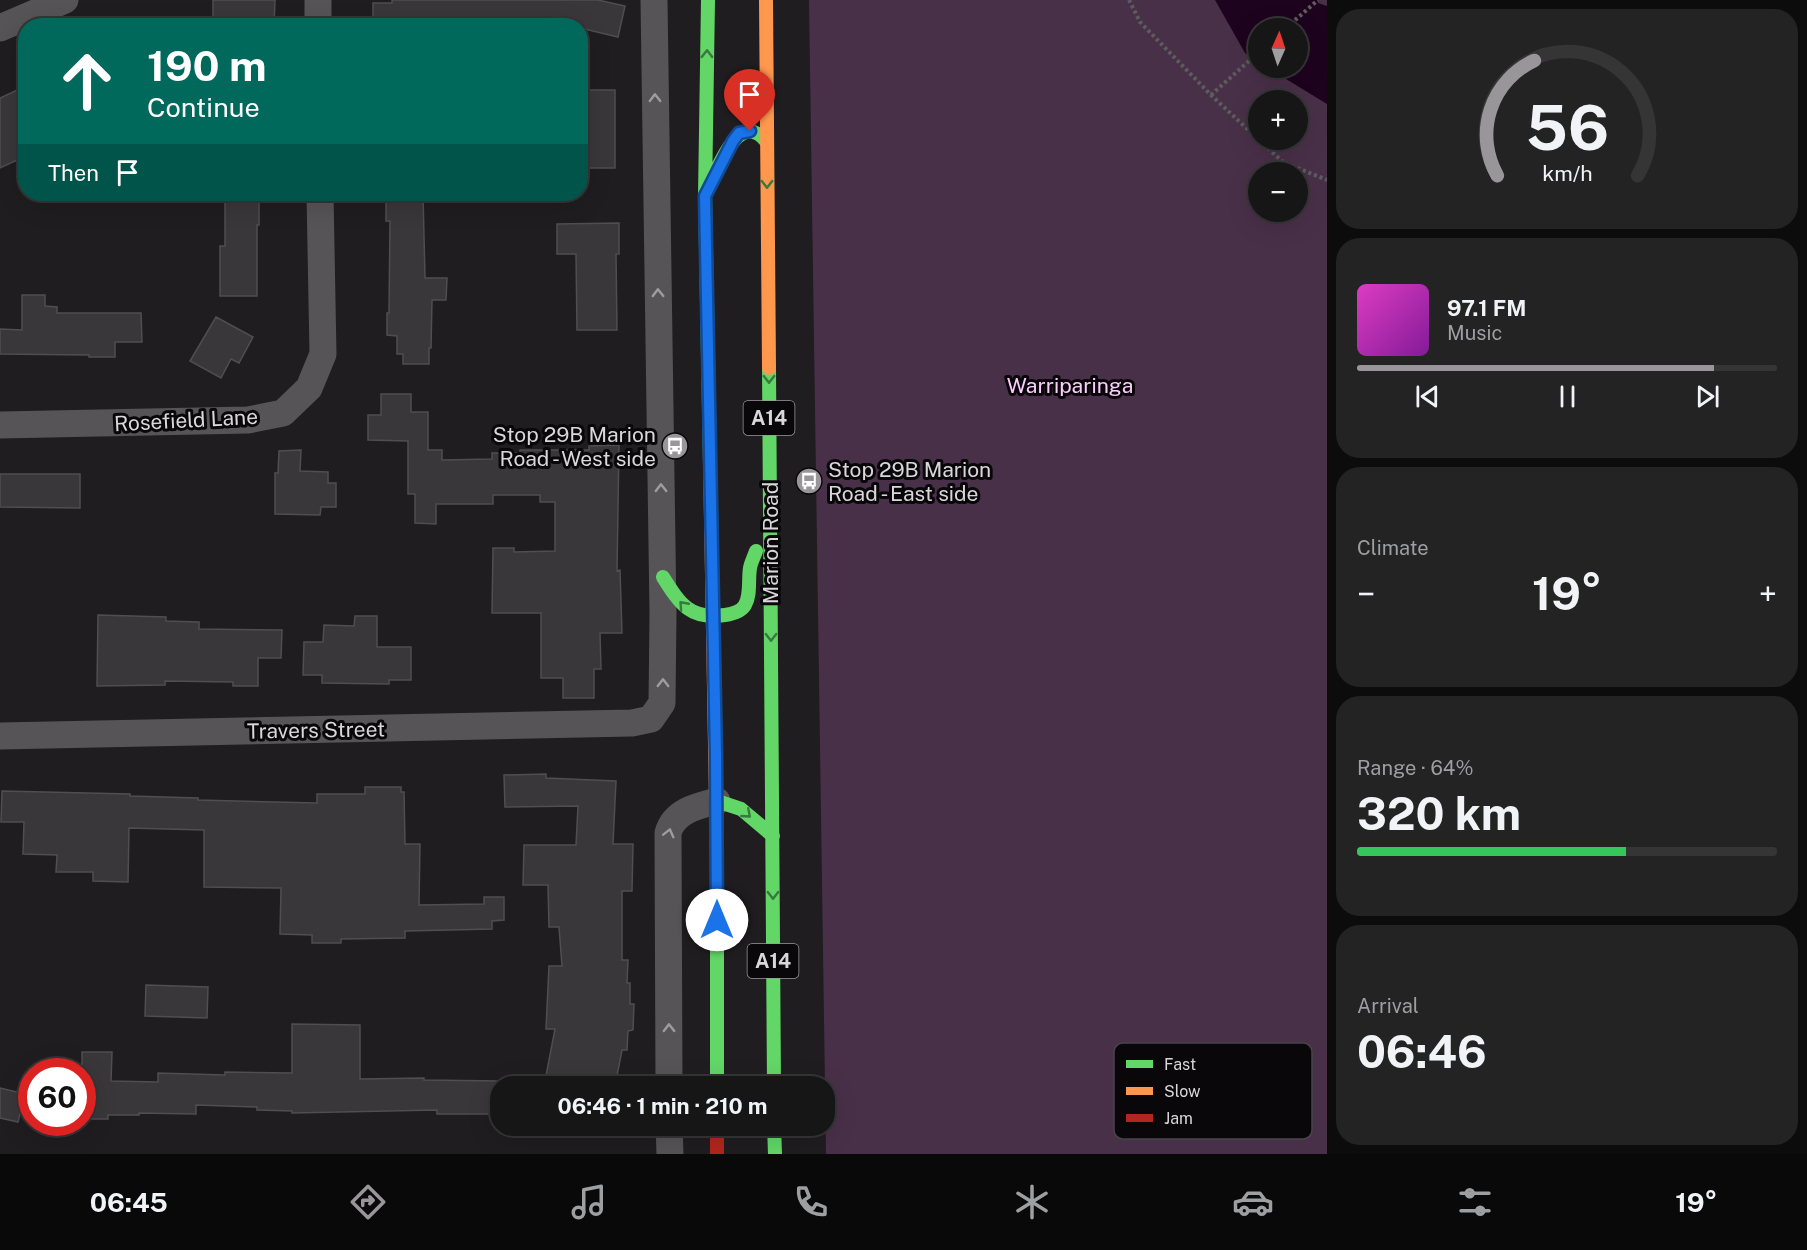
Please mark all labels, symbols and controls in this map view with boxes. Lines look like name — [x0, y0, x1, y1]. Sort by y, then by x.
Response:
north arrow — [1248, 18, 1308, 78]
map controls — [1248, 18, 1308, 222]
text: 190 m — [147, 41, 267, 90]
icon: ahead — [48, 42, 126, 120]
one-way arrow — [701, 49, 713, 58]
pin — [724, 69, 775, 131]
icon: arrive — [733, 78, 766, 111]
button: + — [1248, 90, 1308, 150]
text: Continue — [147, 91, 260, 123]
text: 56 — [1525, 91, 1609, 164]
one-way arrow — [649, 94, 662, 103]
icon: arrive — [111, 156, 144, 189]
text: Then — [48, 160, 99, 186]
text: km/h — [1542, 161, 1592, 186]
button: − — [1248, 162, 1308, 222]
one-way arrow — [761, 180, 774, 189]
one-way arrow — [652, 289, 665, 298]
text: 97.1 FM — [1447, 295, 1526, 321]
text: Music — [1447, 321, 1502, 345]
park label: Warriparinga — [1007, 373, 1133, 398]
one-way arrow — [763, 375, 775, 384]
icon: previous — [1411, 380, 1444, 413]
icon: pause — [1551, 380, 1584, 413]
icon: next — [1691, 380, 1724, 413]
road number: A14 — [744, 401, 794, 435]
street label: Rosefield Lane — [113, 404, 259, 436]
place label: Stop 29B Marion Road - West side — [493, 422, 656, 471]
bus stop icon: Stop 29B Marion Road - West side — [660, 431, 690, 461]
place label: Stop 29B Marion Road - East side — [828, 457, 991, 506]
bus stop icon: Stop 29B Marion Road - East side — [794, 466, 824, 496]
street label: Marion Road — [758, 482, 783, 604]
one-way arrow — [655, 484, 668, 493]
text: Climate — [1357, 536, 1429, 560]
text: 19° — [1532, 567, 1602, 620]
text: − — [1357, 575, 1375, 613]
text: + — [1759, 575, 1777, 613]
one-way arrow — [679, 601, 690, 612]
one-way arrow — [765, 633, 777, 642]
one-way arrow — [657, 679, 669, 688]
street label: Travers Street — [247, 716, 385, 744]
text: Range · 64% — [1357, 756, 1474, 780]
text: 320 km — [1357, 787, 1521, 840]
one-way arrow — [740, 807, 751, 818]
one-way arrow — [662, 828, 675, 838]
position arrow — [685, 888, 749, 952]
one-way arrow — [767, 890, 779, 899]
road number: A14 — [748, 944, 798, 978]
text: Arrival — [1357, 994, 1419, 1018]
one-way arrow — [662, 1023, 675, 1032]
text: 06:46 — [1357, 1025, 1487, 1078]
legend — [1114, 1043, 1312, 1139]
text: Fast — [1164, 1055, 1196, 1074]
speed limit sign: 60 — [18, 1058, 96, 1136]
text: Slow — [1164, 1082, 1201, 1101]
text: 06:46 · 1 min · 210 m — [558, 1093, 767, 1119]
text: Jam — [1164, 1109, 1193, 1128]
icon: directions — [347, 1181, 389, 1223]
icon: music — [568, 1181, 610, 1223]
icon: phone — [790, 1181, 832, 1223]
icon: climate — [1011, 1181, 1053, 1223]
icon: car — [1232, 1181, 1274, 1223]
icon: filters — [1454, 1181, 1496, 1223]
text: 06:45 — [90, 1186, 168, 1218]
text: 19° — [1675, 1186, 1717, 1218]

